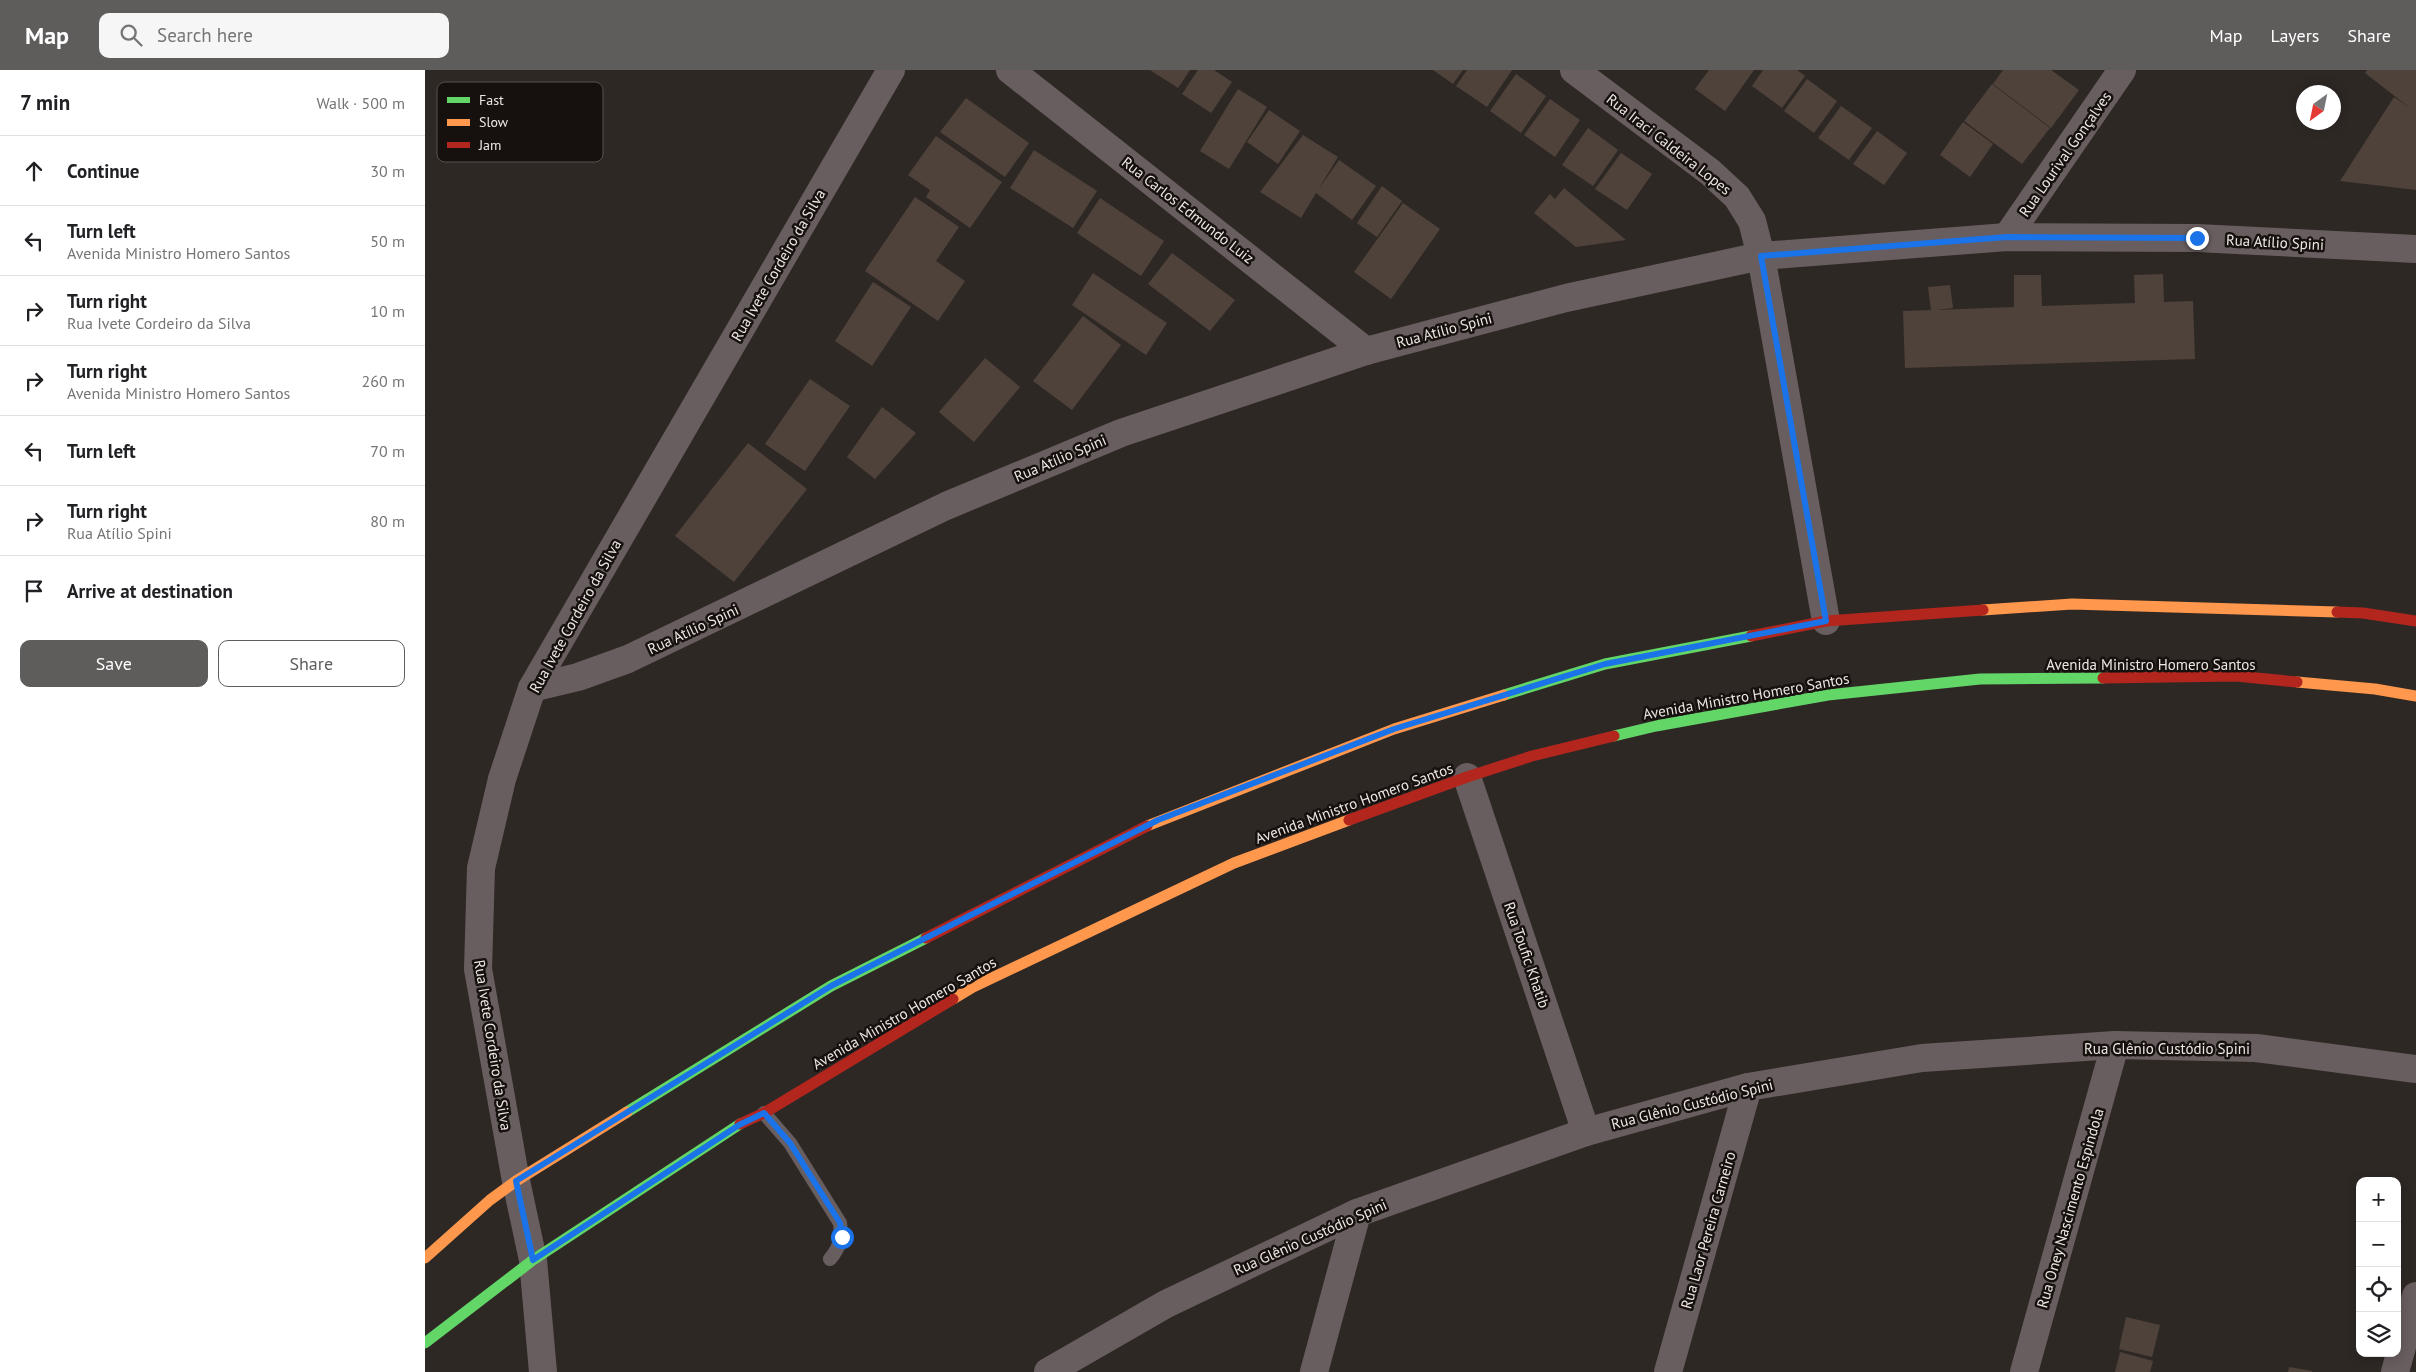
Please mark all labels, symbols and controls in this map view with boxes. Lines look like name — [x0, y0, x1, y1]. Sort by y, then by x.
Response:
search box — [99, 13, 449, 58]
text: Map — [25, 20, 69, 51]
icon: search — [117, 21, 145, 49]
text: Search here — [157, 23, 253, 47]
text: Map — [2210, 24, 2242, 47]
text: Layers — [2270, 24, 2319, 47]
text: Share — [2347, 24, 2391, 47]
legend — [437, 82, 603, 162]
north arrow — [2296, 85, 2341, 130]
street label: Rua Lourival Gonçalves — [2015, 88, 2115, 220]
text: 7 min — [20, 89, 70, 116]
street label: Rua Iraci Caldeira Lopes — [1603, 89, 1735, 199]
text: Fast — [479, 91, 504, 109]
text: Walk · 500 m — [316, 93, 405, 113]
text: Slow — [479, 113, 509, 131]
text: Jam — [478, 136, 501, 154]
street label: Rua Carlos Edmundo Luiz — [1118, 152, 1258, 268]
icon: ahead — [20, 157, 48, 185]
text: Continue — [67, 159, 139, 183]
text: 30 m — [370, 161, 405, 181]
street label: Rua Ivete Cordeiro da Silva — [727, 186, 829, 344]
text: Turn left — [67, 219, 136, 243]
icon: left — [20, 227, 48, 255]
route end — [2186, 227, 2209, 250]
street label: Rua Atílio Spini — [2225, 230, 2325, 254]
text: 50 m — [370, 231, 405, 251]
text: Avenida Ministro Homero Santos — [67, 243, 290, 263]
text: Turn right — [67, 289, 147, 313]
icon: right — [20, 297, 48, 325]
text: 10 m — [370, 301, 405, 321]
street label: Rua Atílio Spini — [1394, 308, 1494, 352]
text: Rua Ivete Cordeiro da Silva — [67, 313, 251, 333]
text: Turn right — [67, 359, 147, 383]
icon: right — [20, 367, 48, 395]
text: 260 m — [362, 371, 405, 391]
text: Avenida Ministro Homero Santos — [67, 383, 290, 403]
street label: Rua Atílio Spini — [1011, 430, 1109, 486]
icon: left — [20, 437, 48, 465]
text: Turn left — [67, 439, 136, 463]
text: 70 m — [370, 441, 405, 461]
text: Turn right — [67, 499, 147, 523]
icon: right — [20, 507, 48, 535]
text: 80 m — [370, 511, 405, 531]
text: Rua Atílio Spini — [67, 523, 172, 543]
street label: Rua Ivete Cordeiro da Silva — [525, 536, 625, 696]
icon: arrive — [20, 577, 48, 605]
text: Arrive at destination — [67, 579, 233, 603]
street label: Rua Atílio Spini — [644, 600, 742, 658]
button: Save — [20, 640, 208, 687]
button: Share — [218, 640, 405, 687]
street label: Avenida Ministro Homero Santos — [2046, 655, 2256, 674]
street label: Avenida Ministro Homero Santos — [1641, 668, 1851, 724]
street label: Avenida Ministro Homero Santos — [1252, 758, 1456, 848]
street label: Rua Toufic Khatib — [1500, 899, 1554, 1011]
street label: Avenida Ministro Homero Santos — [809, 952, 999, 1074]
street label: Rua Ivete Cordeiro da Silva — [470, 958, 516, 1132]
street label: Rua Glênio Custódio Spini — [2084, 1039, 2250, 1058]
street label: Rua Glênio Custódio Spini — [1609, 1075, 1775, 1133]
street label: Rua Oney Nascimento Espindola — [2032, 1106, 2108, 1310]
street label: Rua Laor Pereira Carneiro — [1676, 1149, 1740, 1311]
map controls — [2356, 1177, 2401, 1357]
button: + — [2356, 1177, 2401, 1222]
street label: Rua Glênio Custódio Spini — [1230, 1195, 1390, 1279]
button: − — [2356, 1222, 2401, 1267]
route start — [831, 1226, 854, 1249]
button: locate — [2356, 1267, 2401, 1312]
button: layers — [2356, 1312, 2401, 1357]

